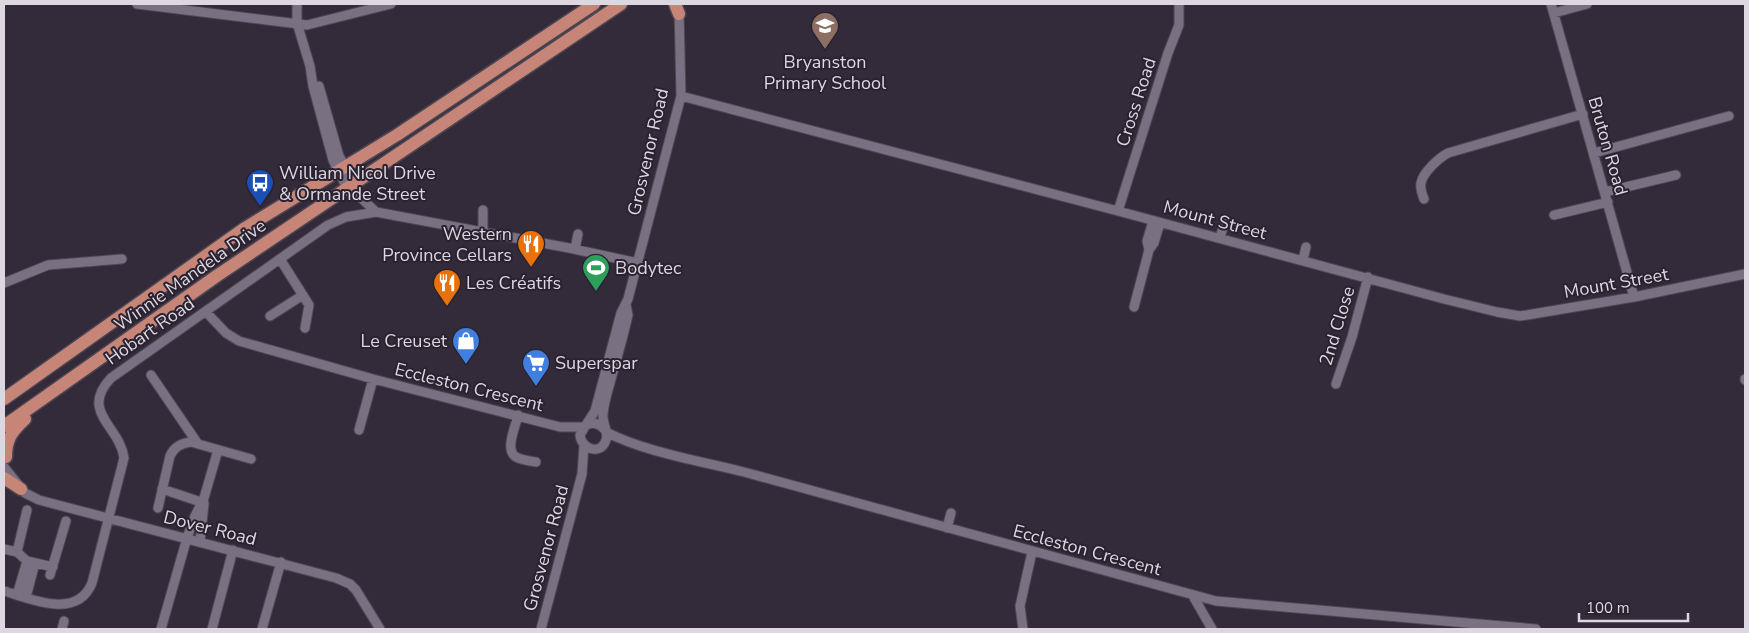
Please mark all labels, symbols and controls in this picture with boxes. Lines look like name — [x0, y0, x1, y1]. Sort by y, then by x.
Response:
school or university icon: Bryanston Primary School — [810, 11, 840, 50]
place label: Bryanston Primary School — [764, 50, 887, 95]
street label: Cross Road — [1110, 54, 1162, 150]
street label: Grosvenor Road — [622, 86, 674, 218]
street label: Bruton Road — [1582, 94, 1634, 198]
place label: William Nicol Drive & Ormande Street — [279, 161, 436, 206]
bus stop icon: William Nicol Drive & Ormande Street — [245, 168, 275, 207]
street label: Mount Street — [1161, 195, 1270, 245]
street label: Winnie Mandela Drive — [109, 213, 271, 337]
place label: Western Province Cellars — [382, 222, 512, 267]
restaurant icon: Western Province Cellars — [516, 229, 546, 268]
sports icon: Bodytec — [581, 253, 611, 292]
place label: Bodytec — [615, 256, 681, 280]
street label: Mount Street — [1562, 262, 1671, 304]
restaurant icon: Les Créatifs — [432, 268, 462, 307]
place label: Les Créatifs — [466, 271, 561, 295]
street label: 2nd Close — [1314, 283, 1360, 369]
street label: Hobart Road — [101, 291, 199, 371]
shop icon: Le Creuset — [451, 326, 481, 365]
place label: Le Creuset — [360, 329, 448, 353]
supermarket icon: Superspar — [521, 348, 551, 387]
place label: Superspar — [555, 351, 638, 375]
street label: Eccleston Crescent — [392, 357, 546, 417]
street label: Grosvenor Road — [518, 482, 574, 614]
street label: Dover Road — [161, 505, 259, 551]
street label: Eccleston Crescent — [1010, 519, 1164, 581]
scale bar — [1579, 590, 1688, 622]
text: 100 m — [1586, 598, 1630, 618]

